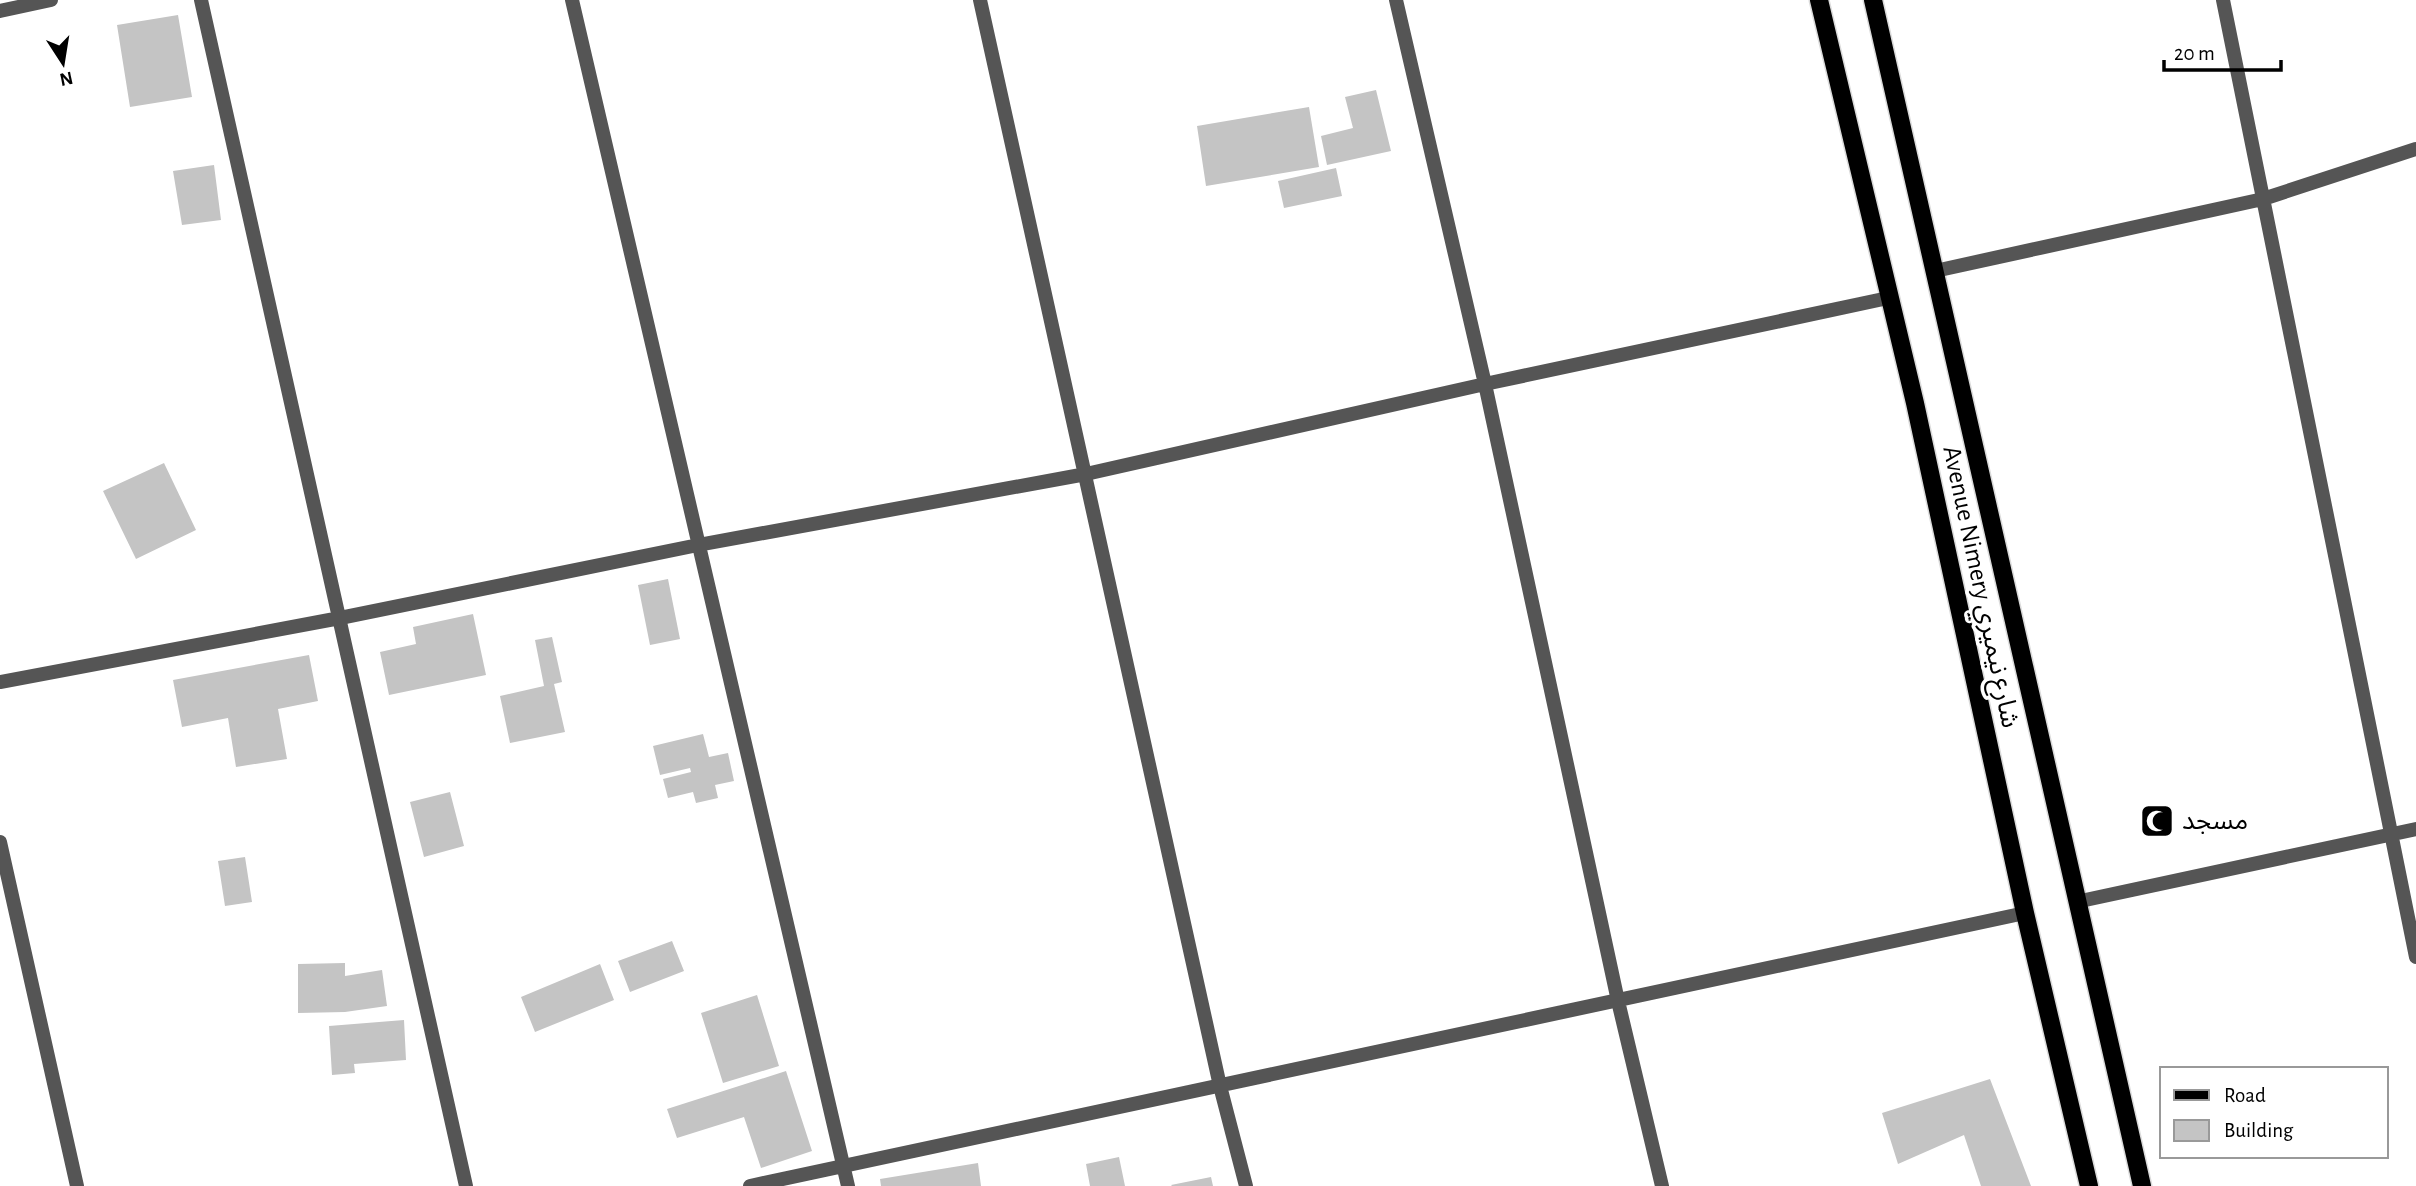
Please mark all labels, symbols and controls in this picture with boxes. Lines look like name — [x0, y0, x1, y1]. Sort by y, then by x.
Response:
north arrow — [28, 28, 98, 98]
scale bar — [2164, 28, 2281, 72]
text: 20 m — [2174, 43, 2215, 64]
text: N — [58, 67, 75, 89]
street label: Avenue Nimery شارع نيميري — [1932, 444, 2024, 732]
mosque icon: مسجد — [2138, 802, 2176, 840]
place label: مسجد — [2182, 808, 2248, 834]
legend — [2160, 1067, 2388, 1158]
text: Road — [2224, 1085, 2266, 1106]
text: Building — [2224, 1120, 2294, 1141]

